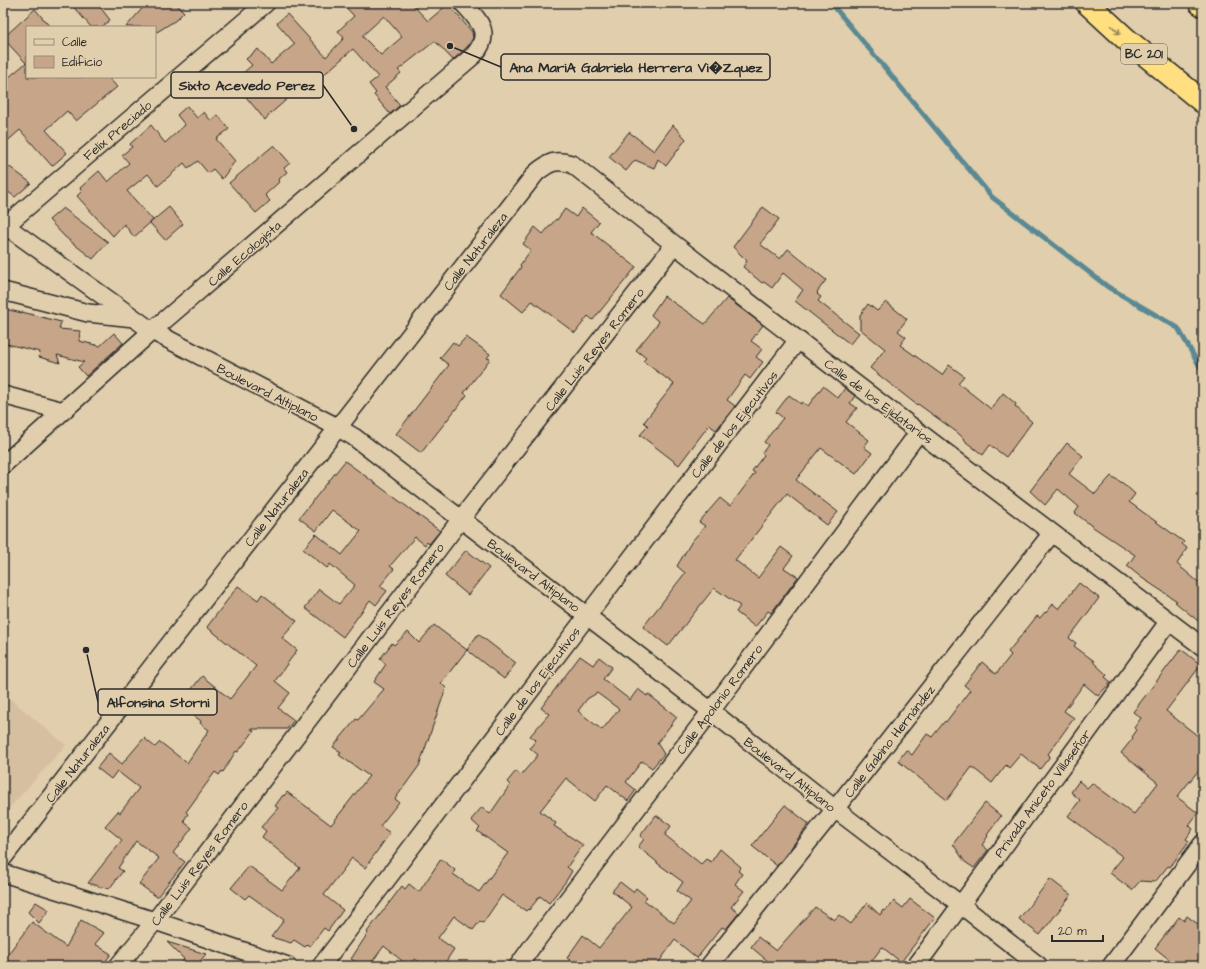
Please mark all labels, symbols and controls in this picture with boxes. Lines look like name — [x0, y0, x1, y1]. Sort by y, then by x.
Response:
one-way arrow — [1110, 25, 1121, 34]
legend — [26, 26, 156, 78]
text: Calle — [62, 34, 87, 51]
road number: BC 201 — [1121, 44, 1167, 64]
text: Edificio — [62, 54, 102, 71]
callout: Ana MariA Gabriela Herrera Vi�Zquez — [501, 54, 770, 80]
text: Ana MariA Gabriela Herrera Vi�Zquez — [509, 58, 764, 78]
callout: Sixto Acevedo Perez — [171, 72, 323, 98]
text: Sixto Acevedo Perez — [178, 76, 316, 96]
street label: Felix Preciado — [79, 96, 156, 165]
street label: Calle Naturaleza — [440, 208, 512, 294]
street label: Calle Ecologista — [204, 217, 286, 291]
street label: Calle Luis Reyes Romero — [541, 284, 650, 416]
street label: Calle de los Ejidatarios — [820, 355, 937, 449]
street label: Boulevard Altiplano — [214, 359, 322, 427]
street label: Calle de los Ejecutivos — [687, 367, 783, 482]
street label: Calle Naturaleza — [241, 464, 313, 550]
street label: Boulevard Altiplano — [483, 535, 584, 617]
street label: Calle Luis Reyes Romero — [343, 539, 450, 672]
street label: Calle de los Ejecutivos — [491, 623, 585, 740]
street label: Calle Apolonio Romero — [672, 640, 768, 758]
street label: Calle Gabino Hernández — [840, 681, 940, 801]
callout: Alfonsina Storni — [98, 689, 217, 715]
text: Alfonsina Storni — [107, 693, 210, 713]
street label: Calle Naturaleza — [42, 720, 114, 806]
street label: Privada Aniceto Villaseñor — [990, 726, 1095, 861]
street label: Boulevard Altiplano — [740, 733, 840, 817]
street label: Calle Luis Reyes Romero — [147, 797, 254, 930]
scale bar — [1052, 917, 1103, 943]
text: 20 m — [1058, 923, 1087, 940]

